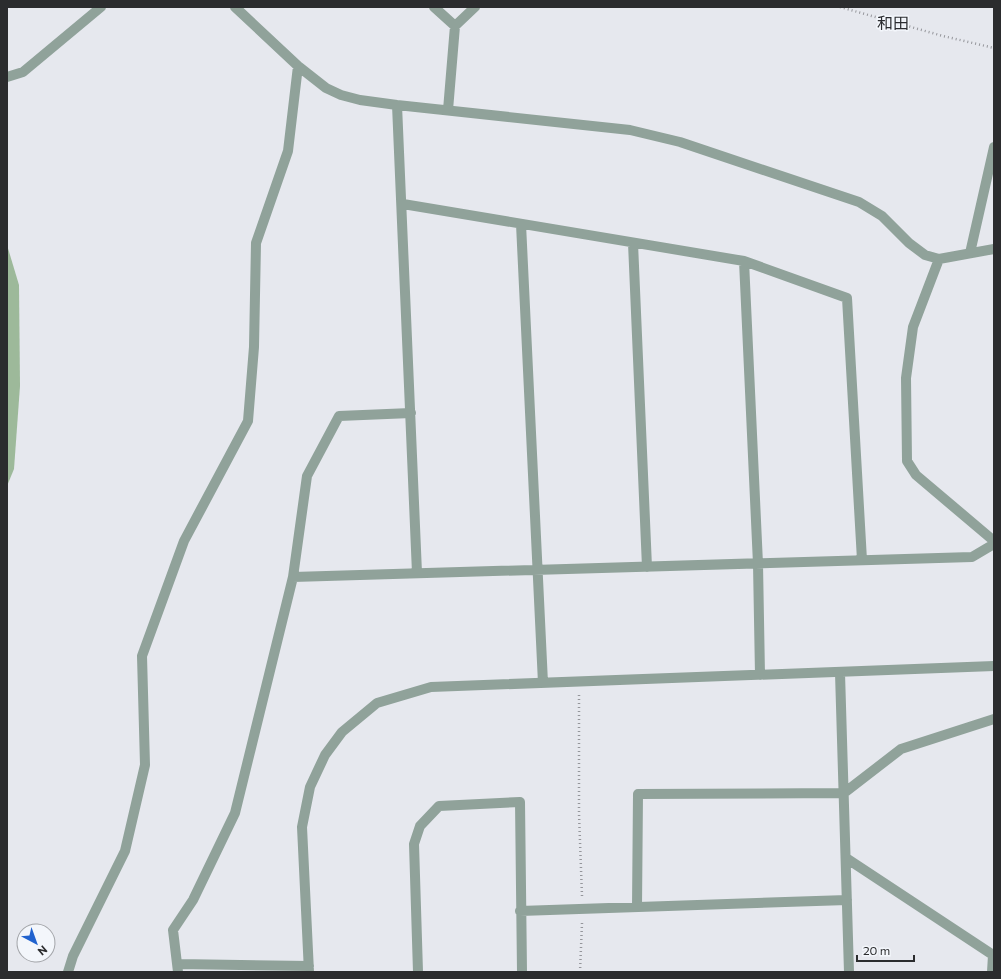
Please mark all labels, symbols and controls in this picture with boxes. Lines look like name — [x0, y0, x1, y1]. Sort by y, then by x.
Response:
district label: 和田 — [877, 13, 909, 32]
north arrow — [16, 923, 56, 963]
scale bar — [857, 937, 914, 963]
text: N — [36, 943, 50, 959]
text: 20 m — [863, 943, 890, 957]

